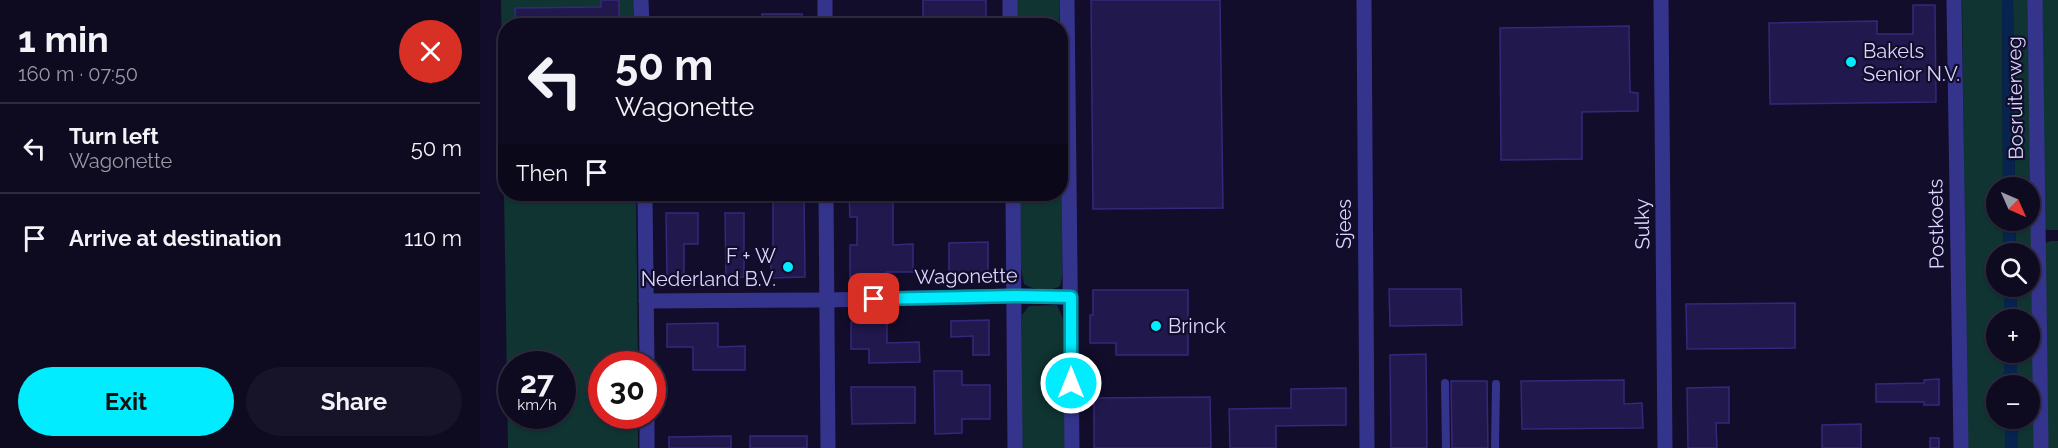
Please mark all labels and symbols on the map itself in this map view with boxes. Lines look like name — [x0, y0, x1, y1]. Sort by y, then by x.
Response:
street label: Bosruiterweg — [2002, 36, 2028, 160]
place label: Bakels Senior N.V. — [1863, 39, 1960, 86]
marker: Bakels Senior N.V. — [1844, 55, 1858, 69]
north arrow — [1986, 177, 2040, 231]
street label: Postkoets — [1923, 179, 1949, 269]
street label: Sulky — [1630, 198, 1654, 250]
street label: Sjees — [1332, 199, 1356, 249]
place label: F + W Nederland B.V. — [641, 244, 776, 291]
marker: F + W Nederland B.V. — [781, 260, 795, 274]
street label: Wagonette — [914, 263, 1018, 289]
pin — [848, 273, 899, 324]
place label: Brinck — [1168, 314, 1226, 338]
marker: Brinck — [1149, 319, 1163, 333]
speed limit sign: 30 — [588, 351, 666, 429]
position arrow — [1039, 351, 1103, 415]

